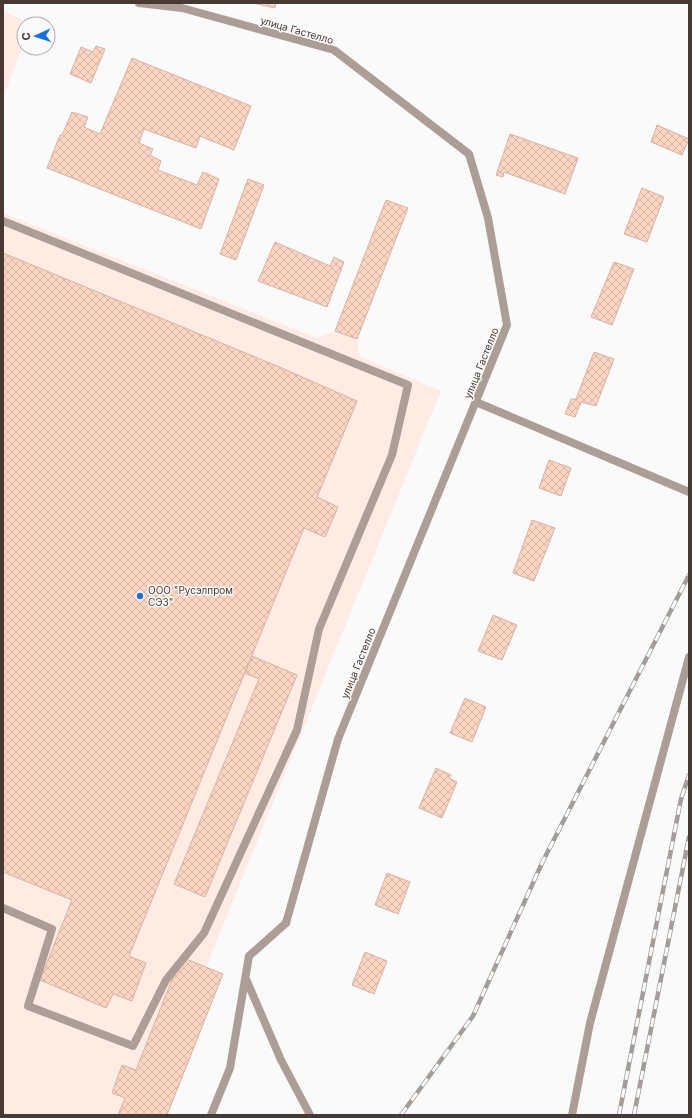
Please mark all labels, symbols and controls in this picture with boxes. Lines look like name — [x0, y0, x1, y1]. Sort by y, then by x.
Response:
street label: улица Гастелло — [259, 14, 335, 46]
north arrow — [16, 16, 56, 56]
text: С — [19, 32, 33, 41]
street label: улица Гастелло — [461, 326, 501, 400]
place label: ООО "Русэлпром СЭЗ" — [148, 584, 233, 608]
marker: ООО "Русэлпром СЭЗ" — [135, 591, 145, 601]
street label: улица Гастелло — [338, 626, 378, 700]

